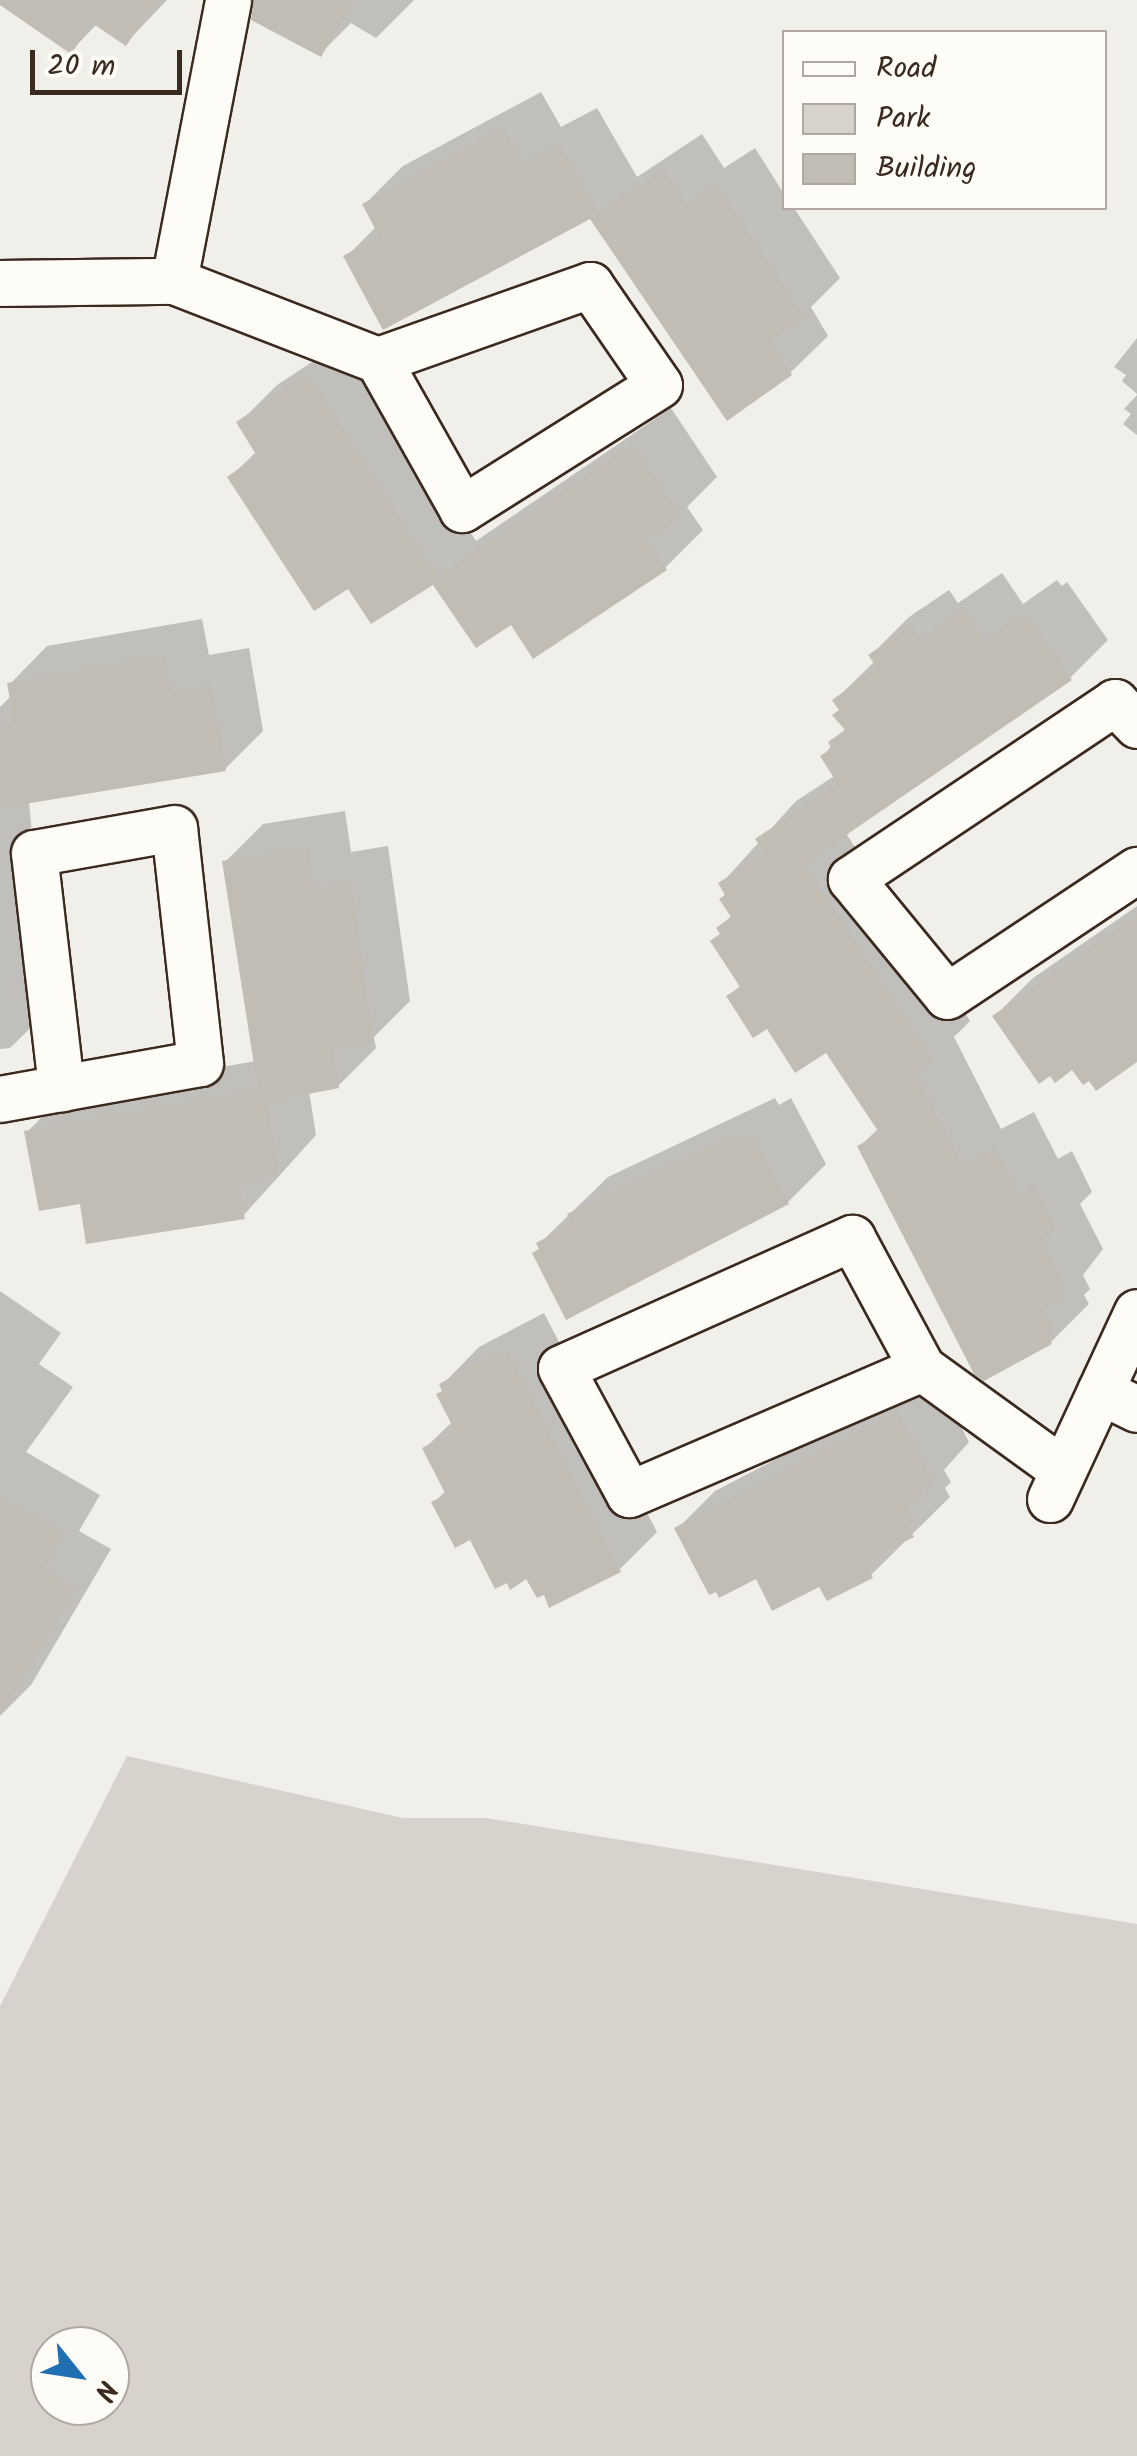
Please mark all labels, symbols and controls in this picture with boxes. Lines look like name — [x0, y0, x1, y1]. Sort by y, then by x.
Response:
scale bar — [35, 30, 188, 92]
legend — [782, 30, 1107, 210]
text: 20 m — [47, 43, 115, 91]
text: Road — [876, 45, 936, 93]
text: Park — [876, 95, 930, 143]
text: Building — [876, 145, 976, 193]
north arrow — [30, 2326, 130, 2426]
text: N — [81, 2371, 129, 2409]

